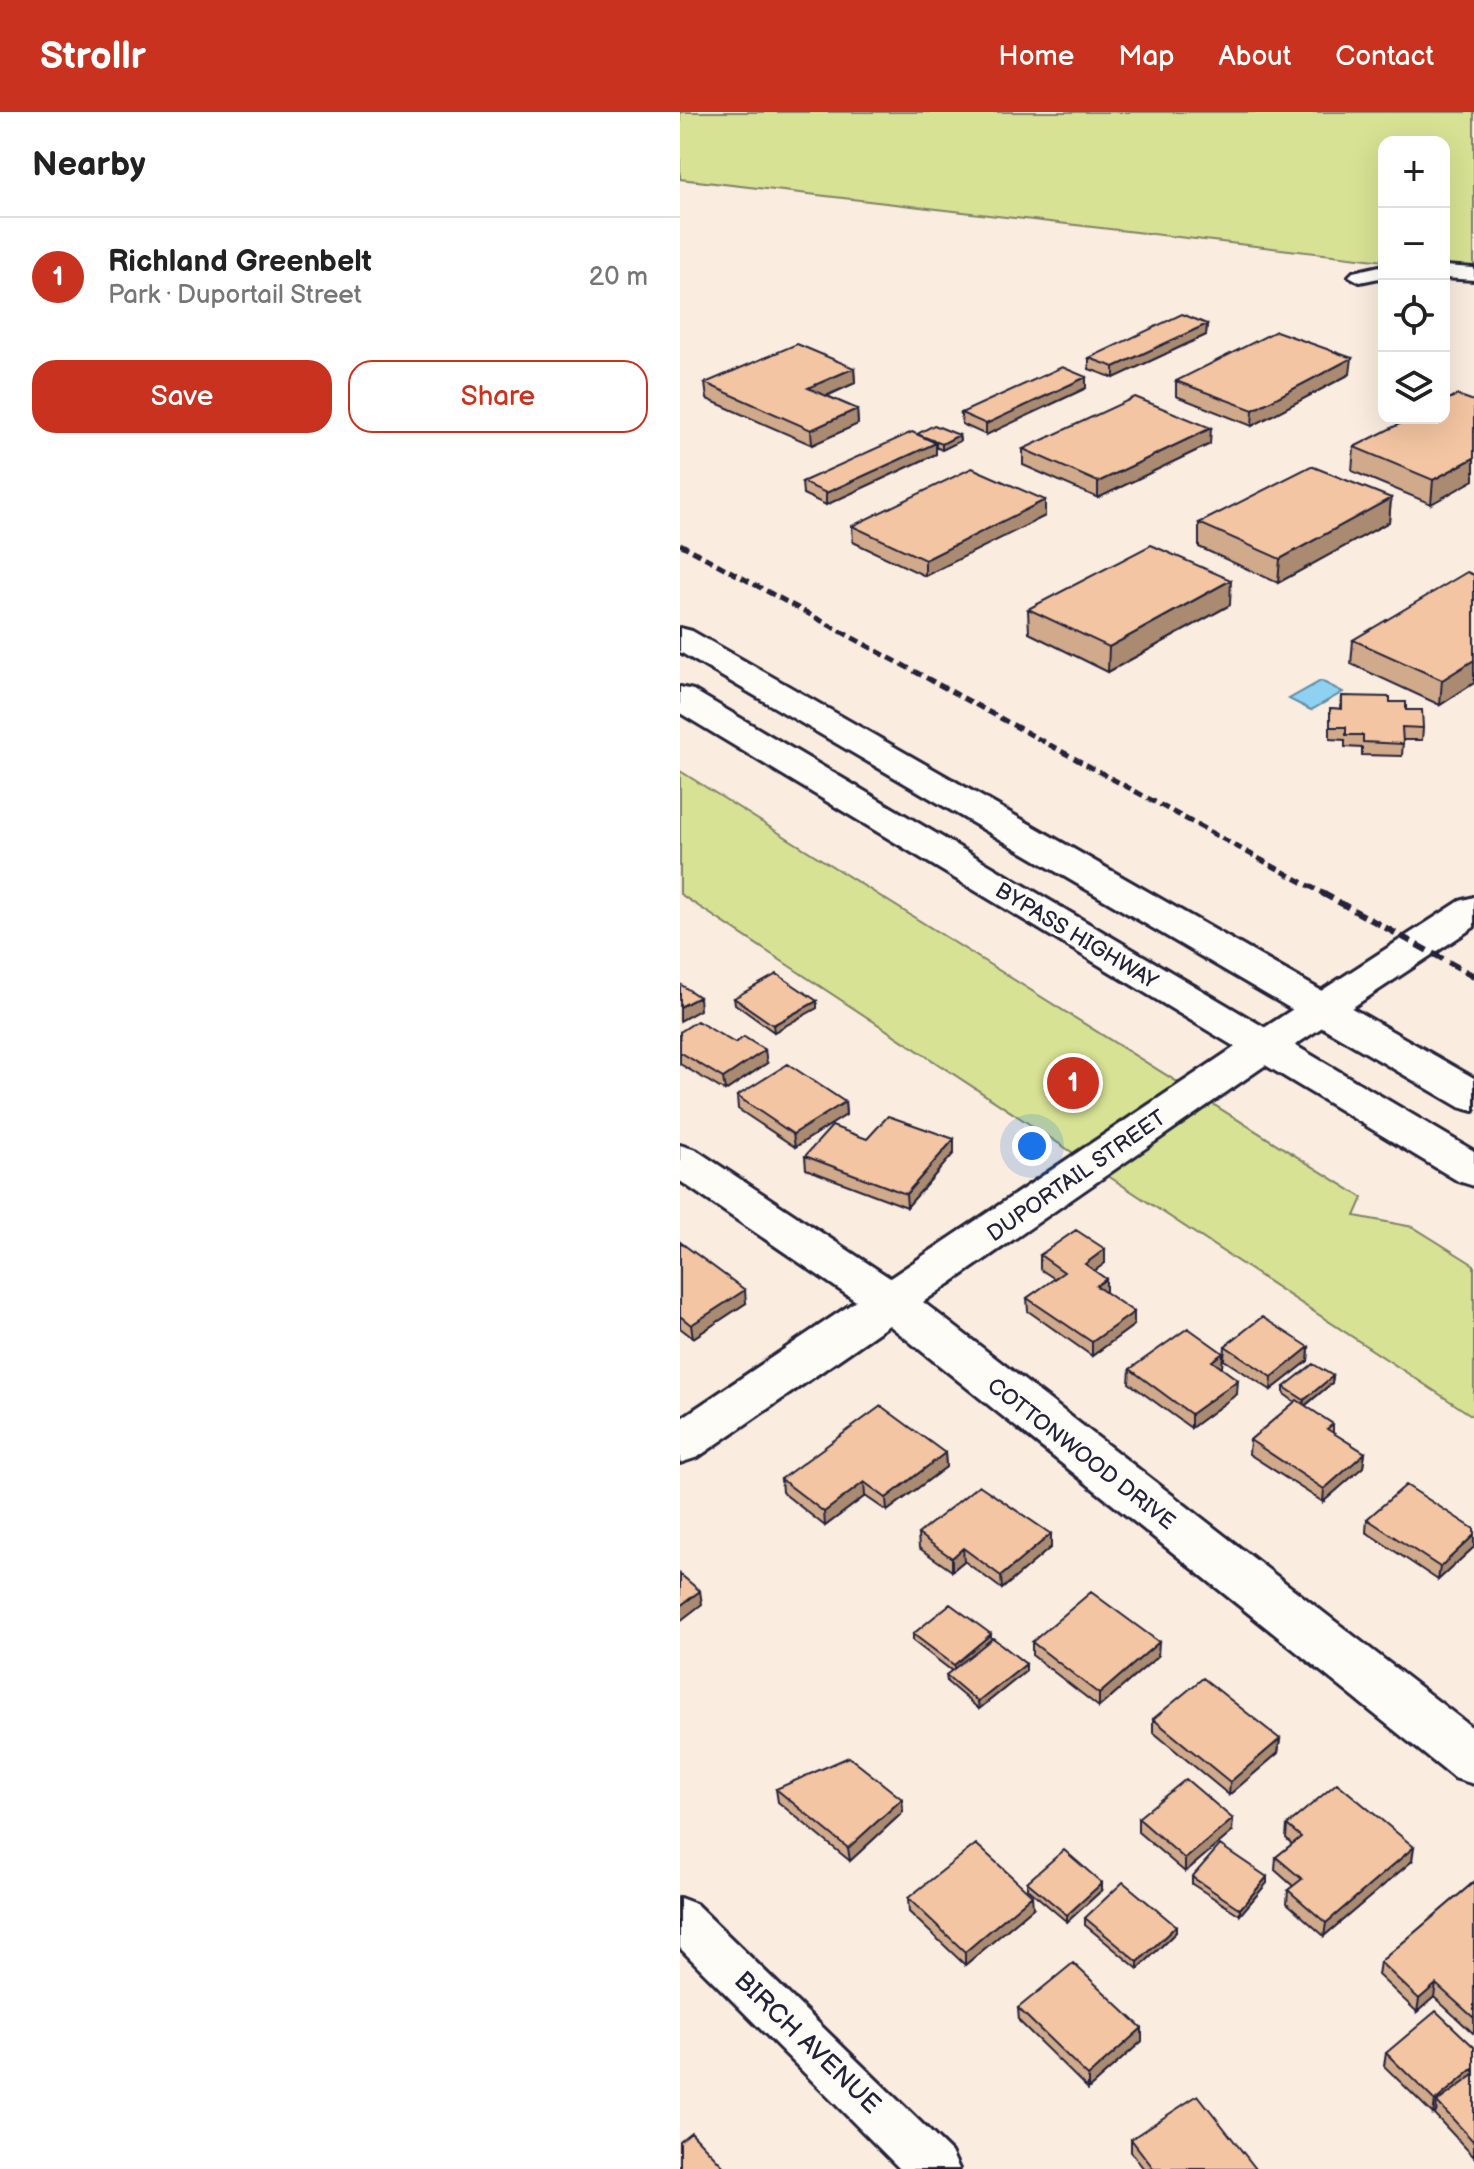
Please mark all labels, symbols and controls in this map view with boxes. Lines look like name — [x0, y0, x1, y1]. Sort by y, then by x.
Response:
text: Strollr — [40, 34, 146, 79]
text: Home — [998, 40, 1074, 73]
text: Map — [1118, 40, 1175, 73]
text: About — [1219, 40, 1291, 73]
text: Contact — [1335, 40, 1434, 73]
map controls — [1378, 136, 1450, 424]
button: + — [1378, 136, 1450, 208]
text: Nearby — [32, 144, 146, 185]
button: − — [1378, 208, 1450, 280]
text: Richland Greenbelt — [108, 244, 372, 280]
text: 1 — [53, 262, 63, 293]
text: 20 m — [589, 262, 648, 293]
text: Park · Duportail Street — [108, 280, 362, 311]
button: locate — [1378, 280, 1450, 352]
button: layers — [1378, 352, 1450, 424]
button: Save — [32, 360, 332, 433]
button: Share — [348, 360, 648, 433]
street label: BYPASS HIGHWAY — [990, 877, 1162, 995]
pin: 1 — [1047, 1053, 1099, 1113]
street label: DUPORTAIL STREET — [982, 1104, 1171, 1248]
your location — [1012, 1126, 1052, 1166]
street label: COTTONWOOD DRIVE — [982, 1372, 1180, 1536]
street label: BIRCH AVENUE — [727, 1965, 887, 2121]

